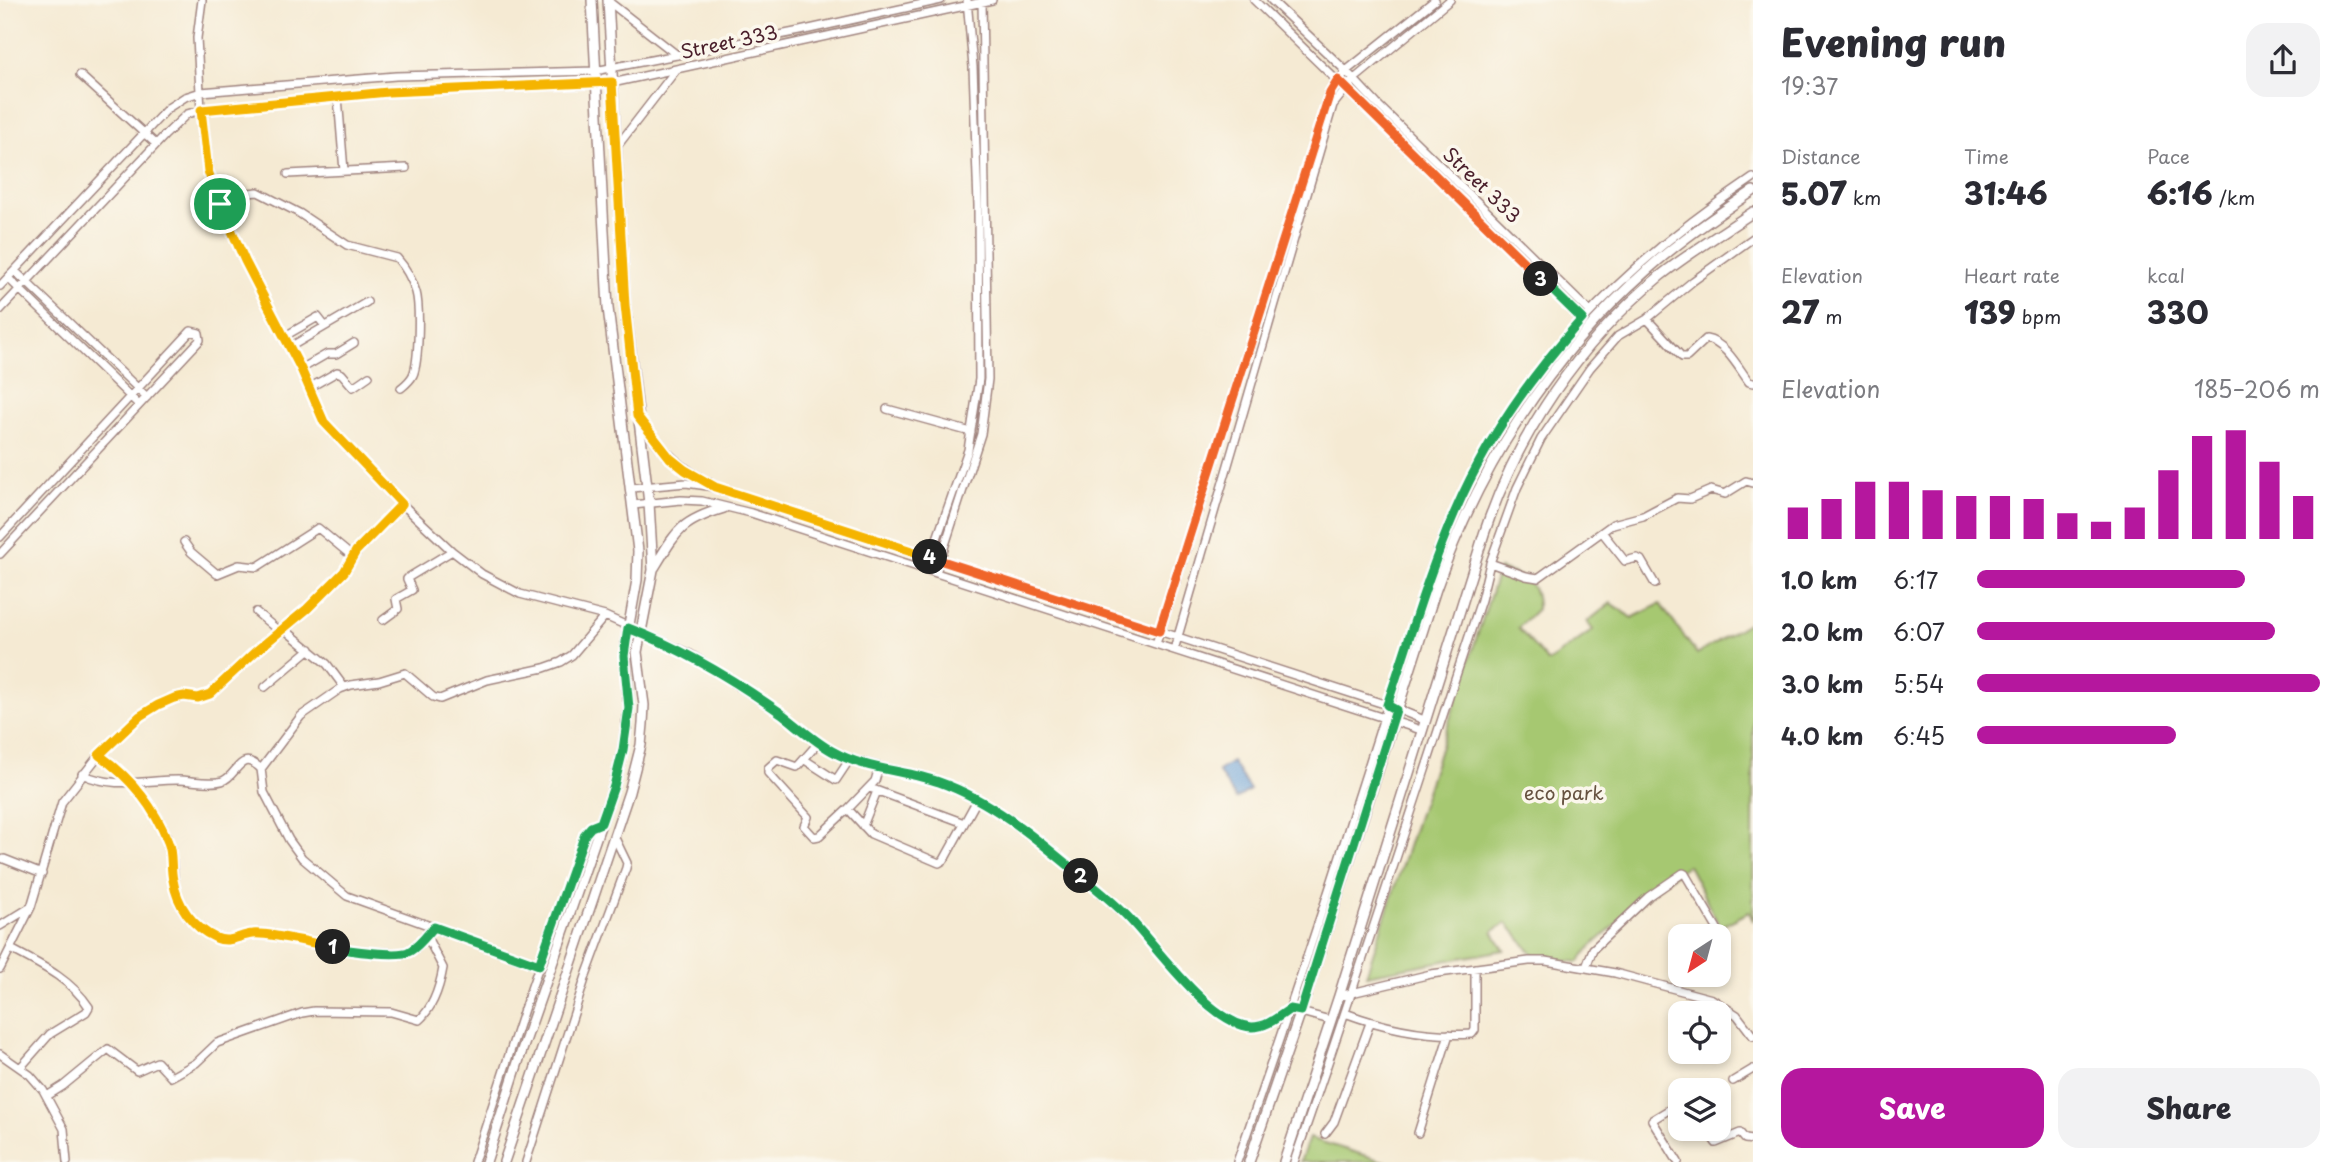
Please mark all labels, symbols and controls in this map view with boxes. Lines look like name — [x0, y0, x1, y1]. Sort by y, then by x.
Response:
text: Evening run — [1781, 13, 2006, 70]
street label: Street 333 — [678, 17, 780, 65]
button: share — [2246, 23, 2320, 97]
text: 19:37 — [1781, 68, 1838, 103]
street label: Street 333 — [1437, 140, 1528, 229]
text: Distance — [1781, 142, 1861, 170]
text: Time — [1964, 142, 2009, 170]
text: Pace — [2147, 142, 2190, 170]
text: 5.07 — [1781, 170, 1847, 215]
text: 31:46 — [1964, 170, 2048, 215]
text: 6:16 — [2147, 170, 2213, 215]
pin — [190, 174, 250, 234]
text: km — [1847, 183, 1881, 211]
text: /km — [2213, 183, 2255, 211]
icon: arrive — [201, 185, 239, 223]
text: Elevation — [1781, 261, 1863, 289]
text: Heart rate — [1964, 261, 2060, 289]
text: kcal — [2147, 261, 2185, 289]
pin: 3 — [1524, 262, 1558, 296]
text: 3 — [1534, 264, 1547, 292]
text: 27 — [1781, 289, 1819, 334]
text: 139 — [1964, 289, 2016, 334]
text: 330 — [2147, 289, 2208, 334]
text: m — [1819, 302, 1842, 330]
text: bpm — [2016, 302, 2061, 330]
text: Elevation — [1781, 371, 1880, 406]
text: 185–206 m — [2194, 371, 2320, 406]
pin: 4 — [912, 540, 948, 574]
text: 4 — [923, 542, 936, 570]
text: 1.0 km — [1781, 562, 1858, 597]
text: 6:17 — [1893, 562, 1938, 597]
text: 2.0 km — [1781, 614, 1863, 649]
text: 6:07 — [1893, 614, 1945, 649]
text: 3.0 km — [1781, 666, 1863, 701]
text: 5:54 — [1893, 666, 1944, 701]
text: 4.0 km — [1781, 718, 1864, 753]
text: 6:45 — [1893, 718, 1945, 753]
park label: eco park — [1524, 778, 1604, 806]
pin: 2 — [1064, 858, 1098, 894]
text: 2 — [1074, 861, 1087, 889]
north arrow — [1668, 924, 1731, 987]
map controls — [1668, 924, 1731, 1141]
pin: 1 — [316, 930, 350, 964]
text: 1 — [328, 932, 337, 960]
button: locate — [1668, 1001, 1731, 1064]
button: Save — [1781, 1068, 2044, 1148]
button: Share — [2058, 1068, 2320, 1148]
button: layers — [1668, 1078, 1731, 1141]

